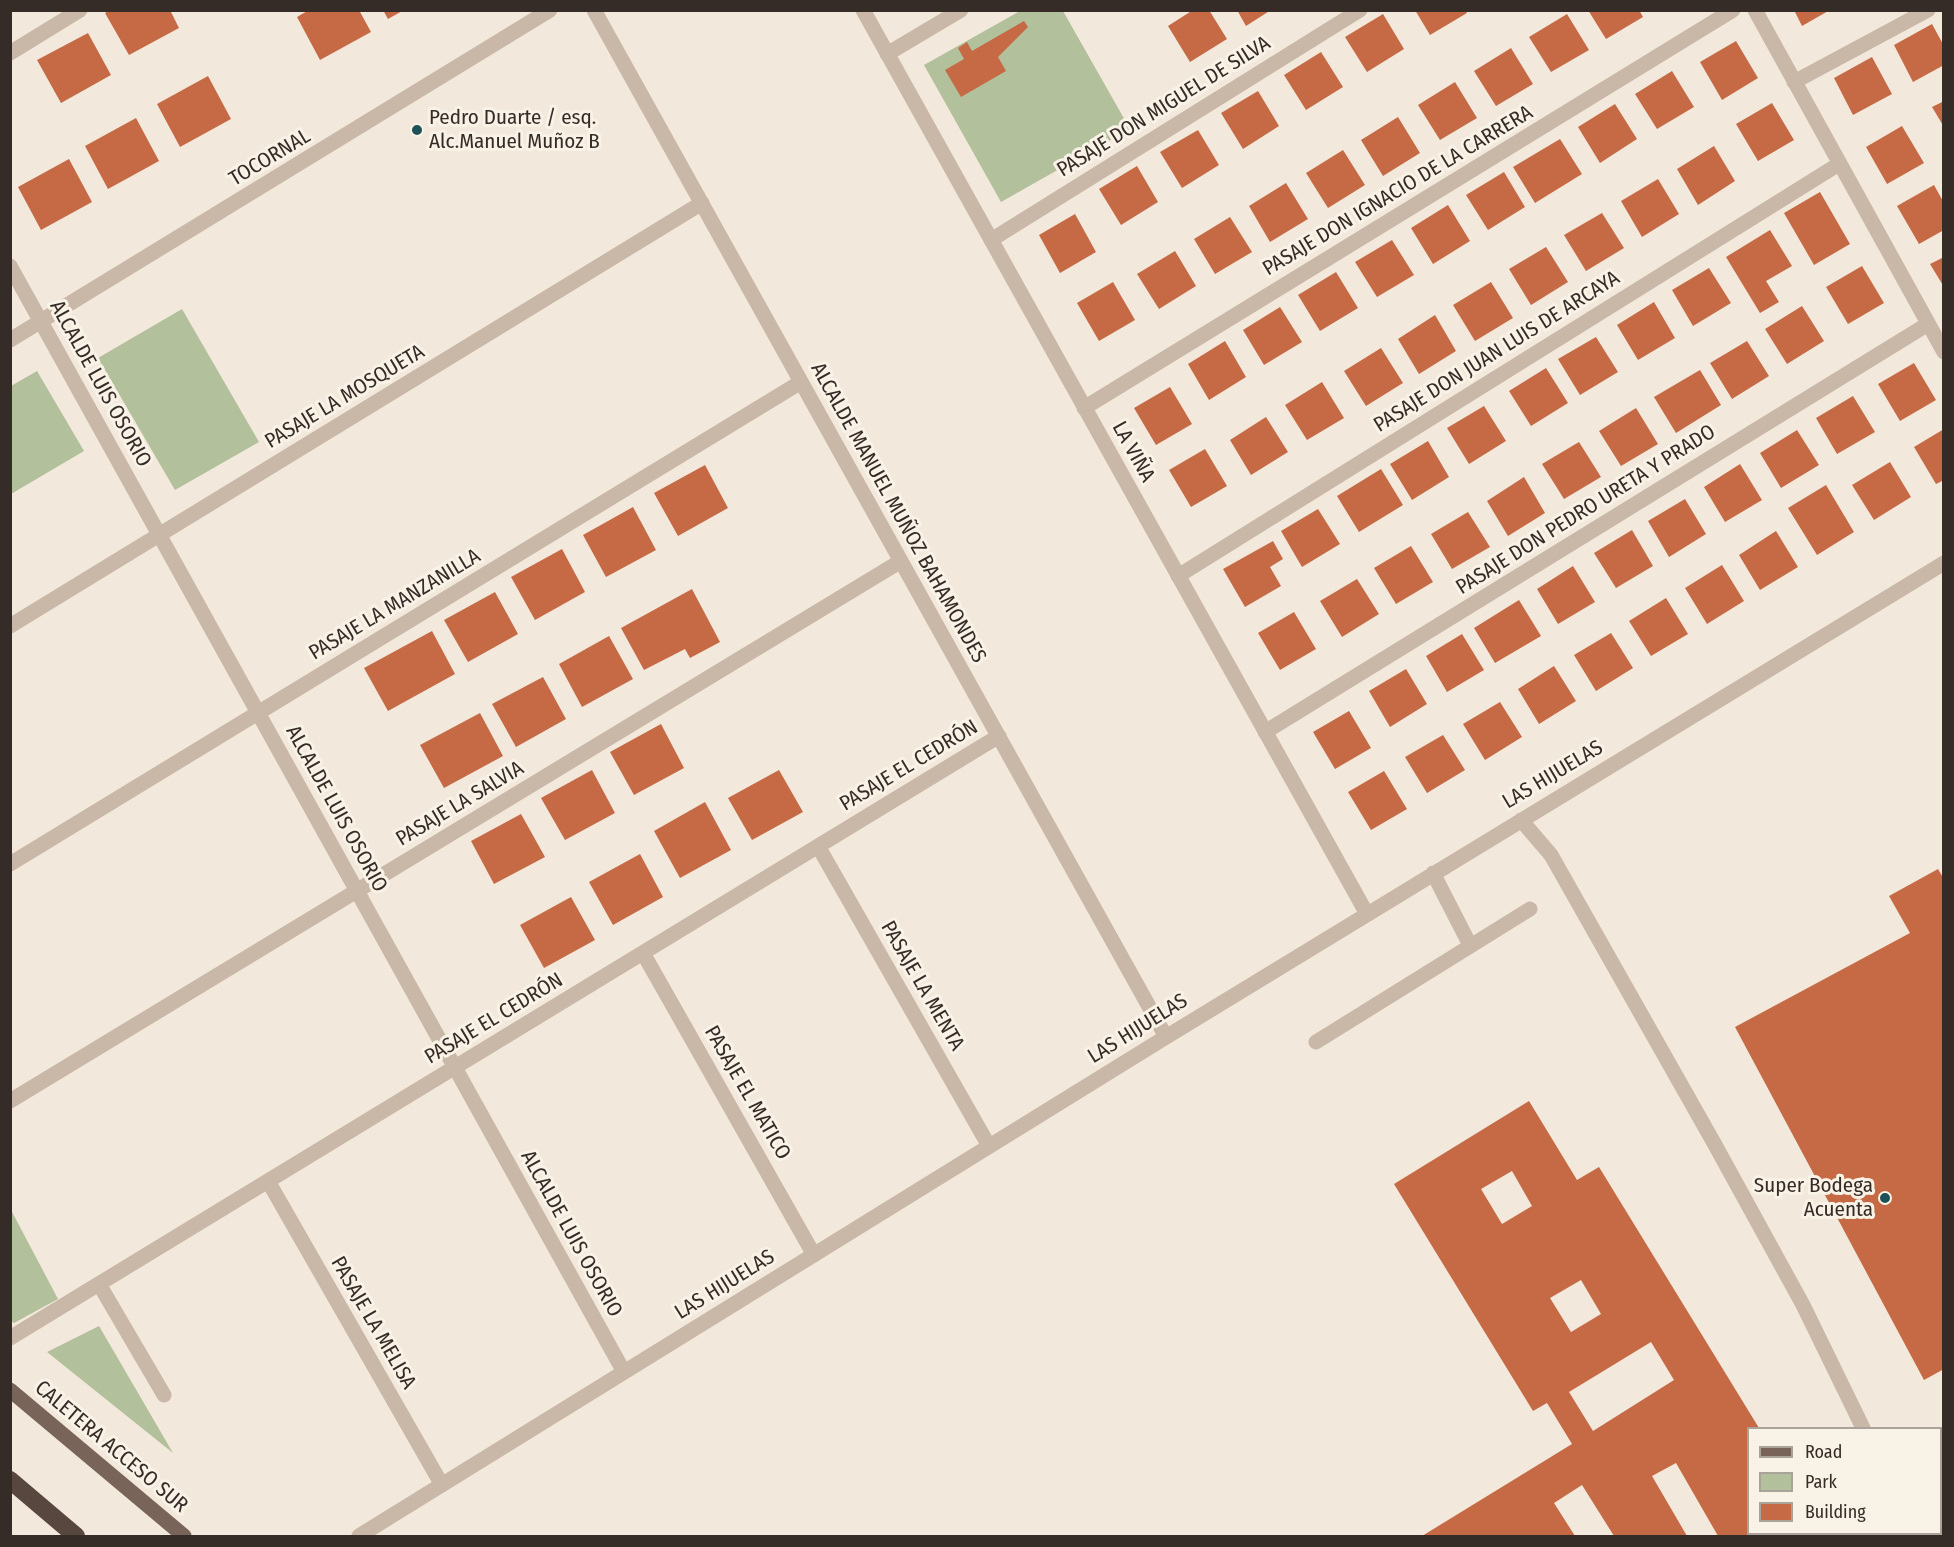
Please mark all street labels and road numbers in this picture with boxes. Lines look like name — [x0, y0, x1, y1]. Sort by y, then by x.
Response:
street label: PASAJE DON MIGUEL DE SILVA — [1053, 31, 1275, 183]
street label: PASAJE DON IGNACIO DE LA CARRERA — [1259, 100, 1537, 282]
street label: TOCORNAL — [225, 124, 315, 192]
street label: PASAJE DON JUAN LUIS DE ARCAYA — [1370, 266, 1624, 438]
street label: ALCALDE LUIS OSORIO — [44, 296, 156, 472]
street label: PASAJE LA MOSQUETA — [261, 339, 429, 455]
street label: ALCALDE MANUEL MUÑOZ BAHAMONDES — [805, 359, 991, 667]
street label: LA VIÑA — [1106, 417, 1160, 487]
street label: PASAJE DON PEDRO URETA Y PRADO — [1452, 420, 1720, 600]
street label: PASAJE LA MANZANILLA — [305, 544, 485, 666]
street label: PASAJE EL CEDRÓN — [835, 715, 983, 817]
street label: ALCALDE LUIS OSORIO — [280, 721, 392, 897]
street label: LAS HIJUELAS — [1498, 735, 1608, 815]
street label: PASAJE LA SALVIA — [392, 756, 528, 852]
street label: PASAJE LA MENTA — [875, 917, 969, 1055]
street label: PASAJE EL CEDRÓN — [420, 968, 568, 1070]
street label: LAS HIJUELAS — [1084, 988, 1192, 1070]
street label: PASAJE EL MATICO — [699, 1022, 795, 1164]
street label: ALCALDE LUIS OSORIO — [515, 1146, 627, 1322]
street label: LAS HIJUELAS — [671, 1244, 779, 1326]
street label: PASAJE LA MELISA — [325, 1252, 421, 1394]
street label: CALETERA ACCESO SUR — [29, 1376, 193, 1518]

